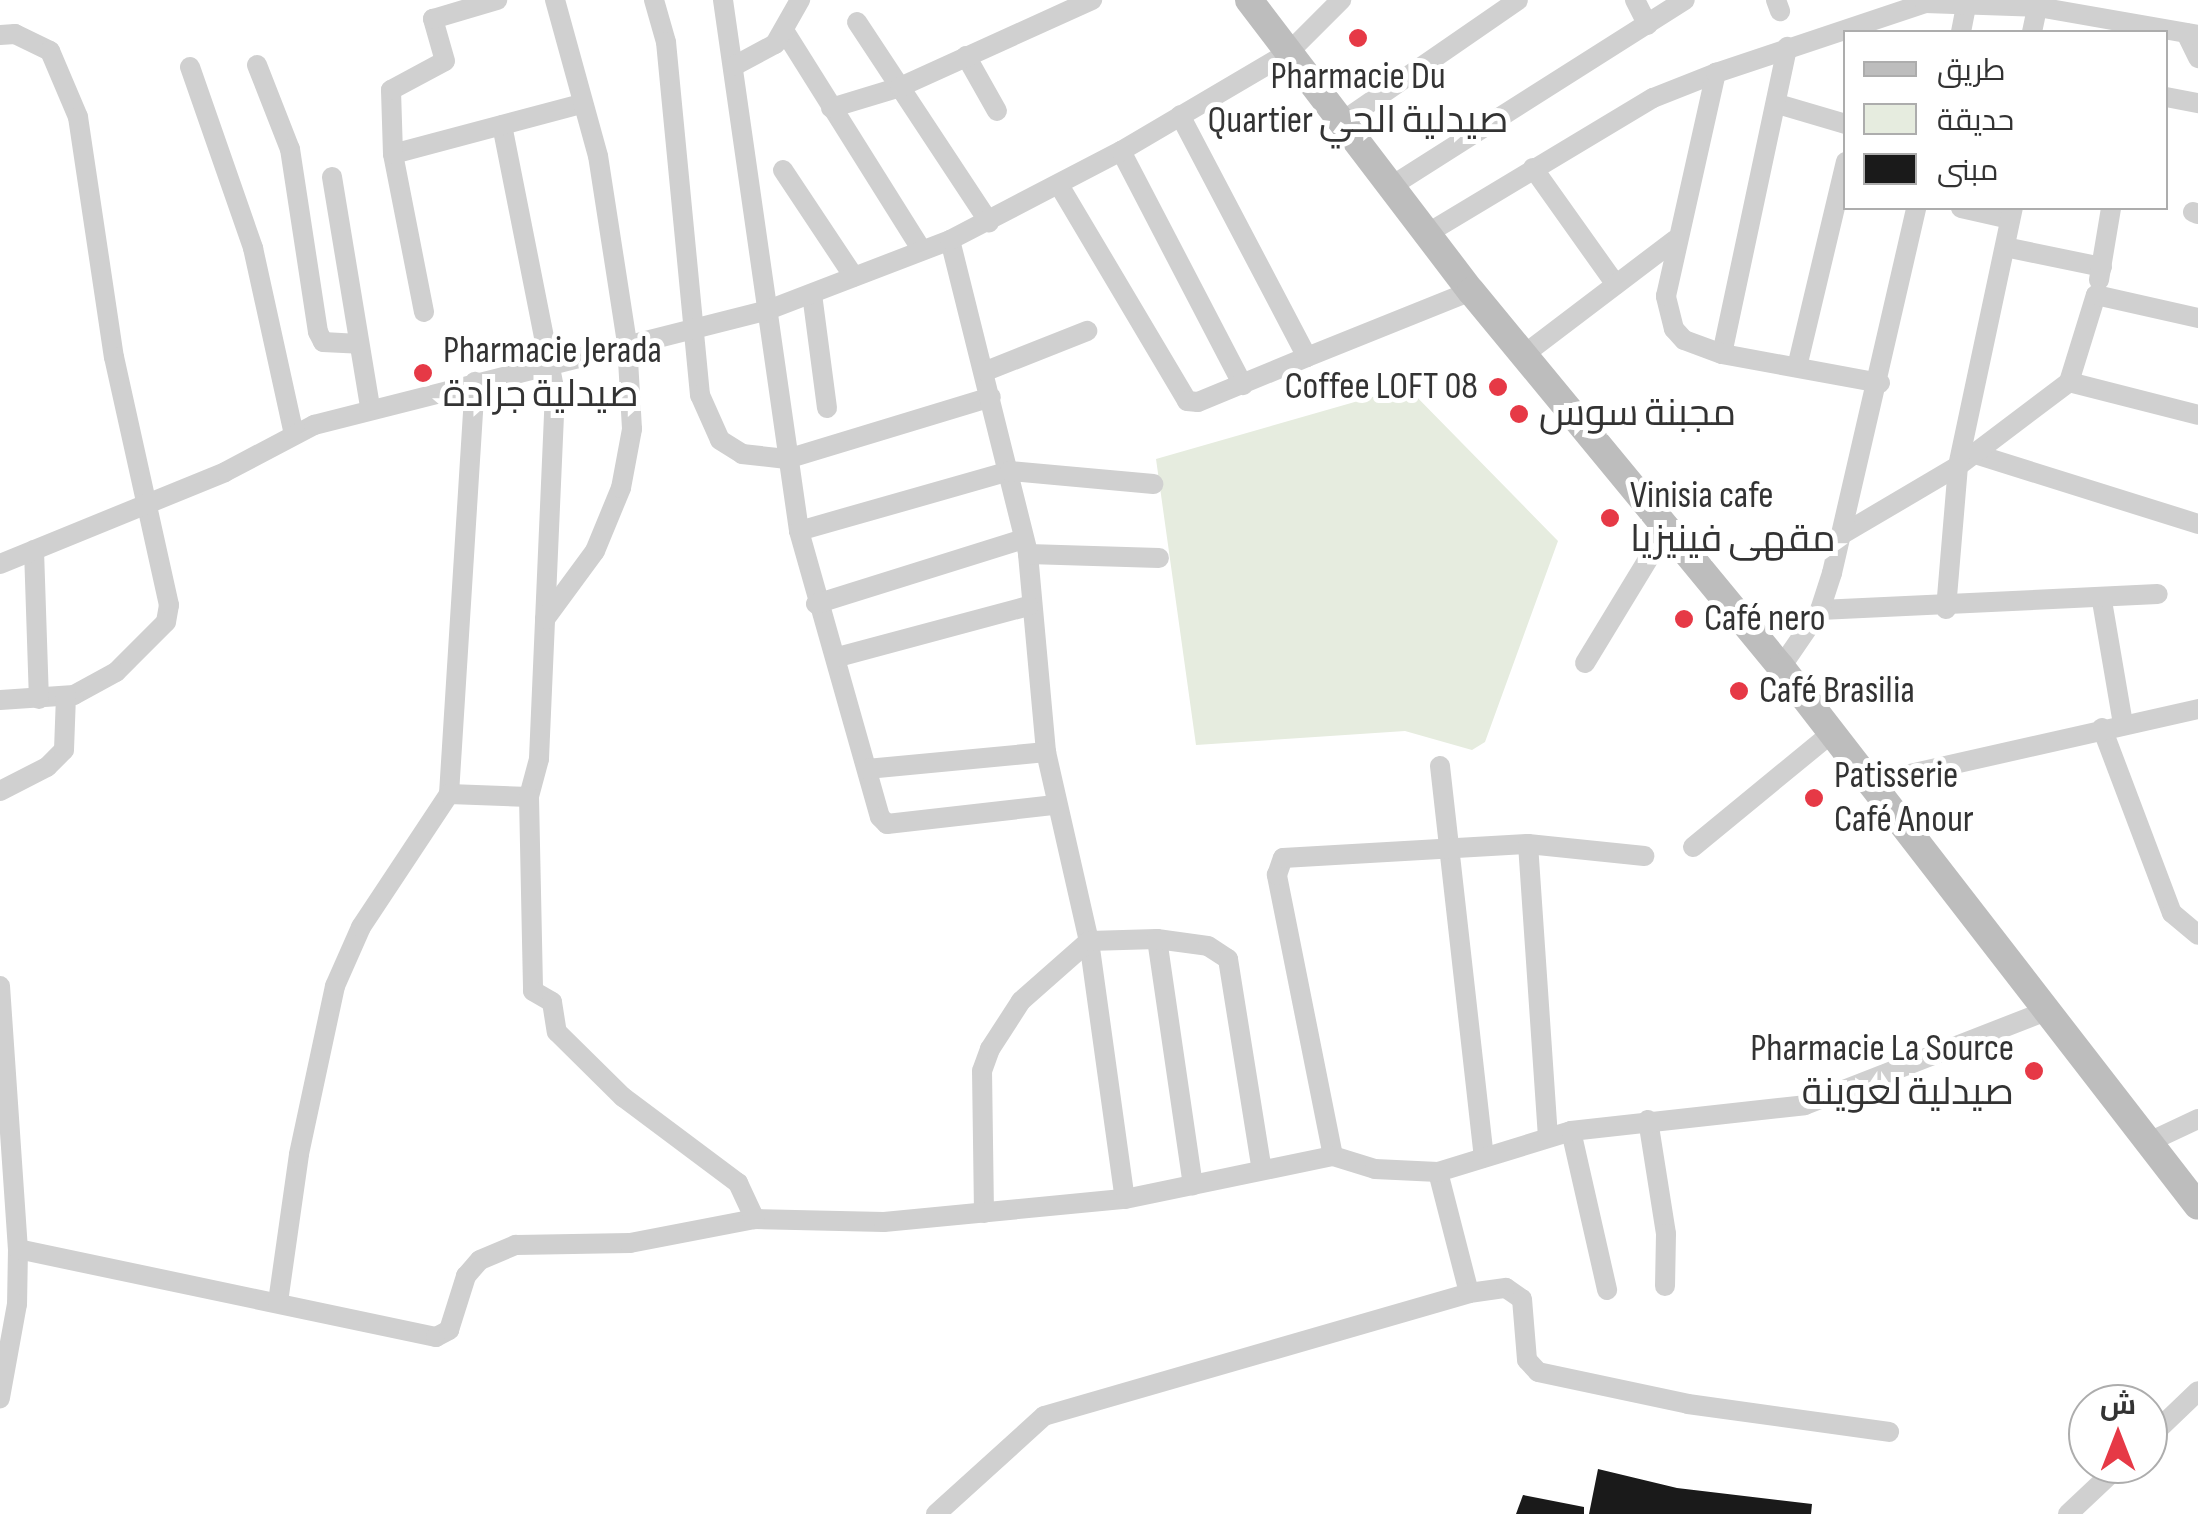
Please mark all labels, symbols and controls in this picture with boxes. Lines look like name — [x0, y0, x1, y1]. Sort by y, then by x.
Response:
marker: Pharmacie Du Quartier صيدلية الحي — [1347, 27, 1369, 49]
legend — [1843, 30, 2168, 210]
text: طريق — [1937, 53, 2006, 89]
place label: Pharmacie Du Quartier صيدلية الحي — [1208, 54, 1508, 143]
text: حديقة — [1937, 103, 2014, 139]
text: مبنى — [1937, 153, 1998, 189]
place label: Pharmacie Jerada صيدلية جرادة — [443, 328, 662, 418]
marker: Pharmacie Jerada صيدلية جرادة — [412, 362, 434, 384]
place label: Coffee LOFT 08 — [1285, 364, 1478, 410]
marker: Coffee LOFT 08 — [1487, 376, 1509, 398]
place label: مجبنة سوس — [1539, 391, 1736, 437]
marker: مجبنة سوس — [1508, 403, 1530, 425]
place label: Vinisia cafe مقهى فينيزيا — [1630, 473, 1836, 562]
marker: Vinisia cafe مقهى فينيزيا — [1599, 507, 1621, 529]
place label: Café nero — [1704, 596, 1825, 642]
marker: Café nero — [1673, 608, 1695, 630]
place label: Café Brasilia — [1759, 668, 1915, 714]
marker: Café Brasilia — [1728, 680, 1750, 702]
place label: Patisserie Café Anour — [1834, 753, 1974, 842]
marker: Patisserie Café Anour — [1803, 787, 1825, 809]
place label: Pharmacie La Source صيدلية لعوينة — [1750, 1026, 2014, 1116]
marker: Pharmacie La Source صيدلية لعوينة — [2023, 1060, 2045, 1082]
north arrow — [2068, 1384, 2168, 1484]
text: ش — [2100, 1389, 2136, 1422]

